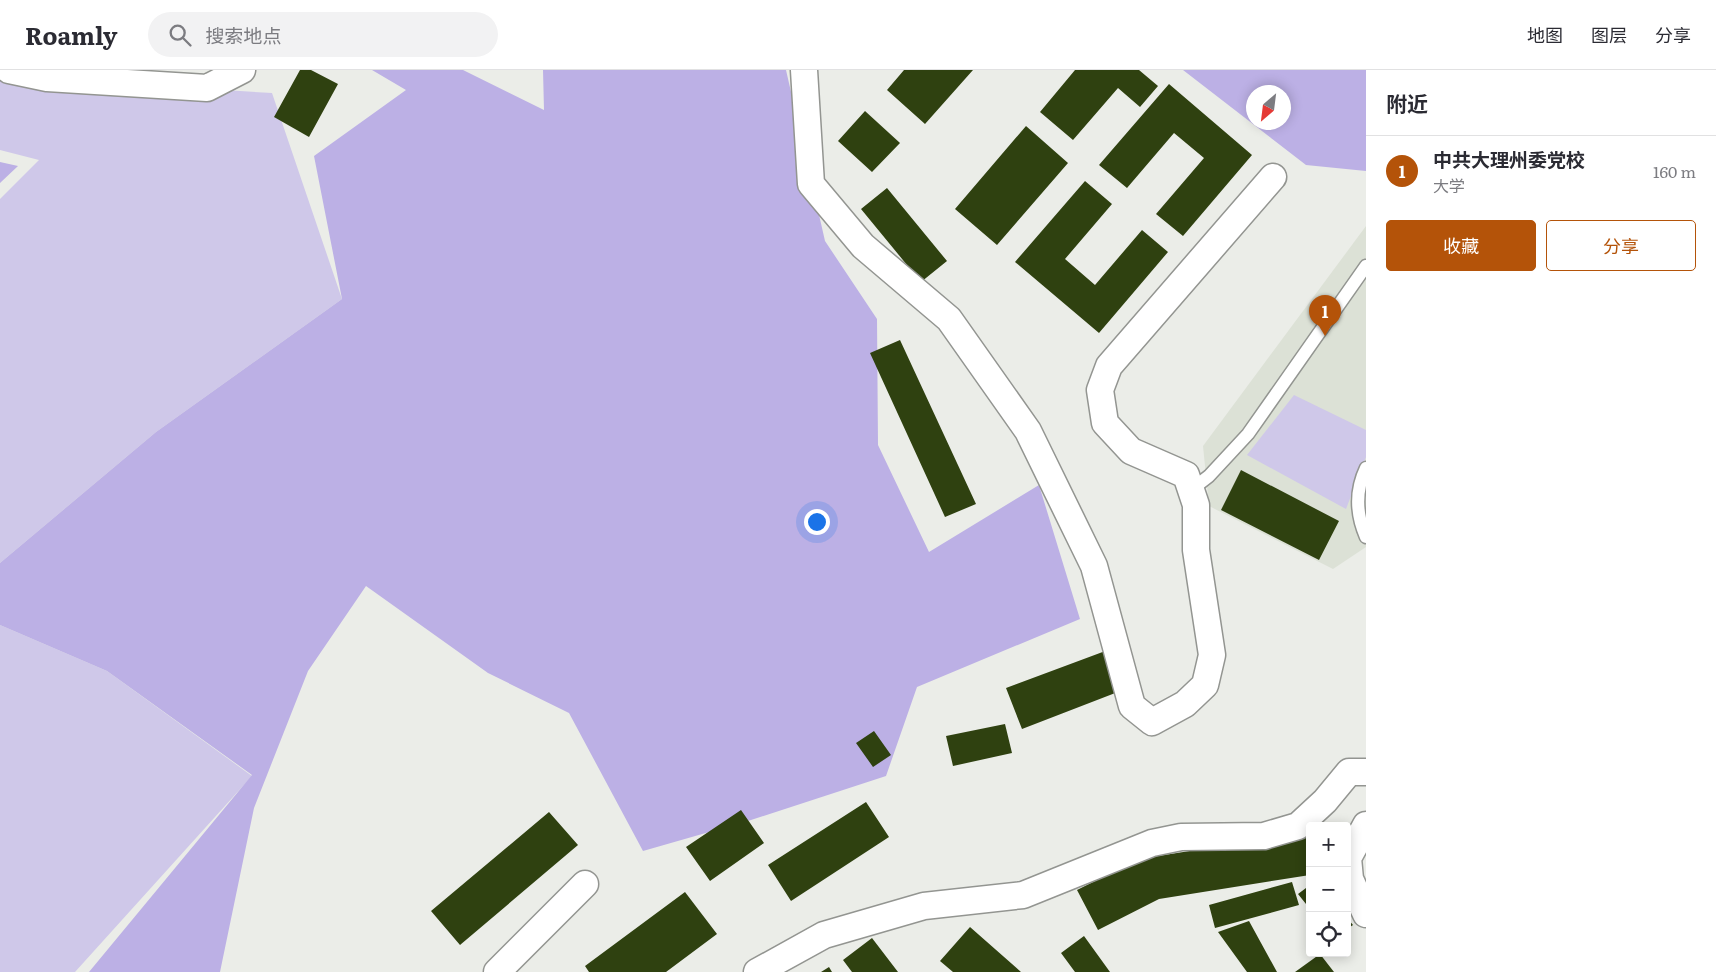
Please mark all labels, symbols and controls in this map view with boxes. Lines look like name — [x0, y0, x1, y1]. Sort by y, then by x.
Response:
search box — [148, 12, 498, 57]
text: Roamly — [25, 17, 118, 52]
icon: search — [166, 21, 194, 49]
text: 搜索地点 — [206, 21, 282, 49]
text: 地图 — [1527, 21, 1563, 48]
text: 图层 — [1591, 21, 1627, 48]
text: 分享 — [1655, 21, 1691, 48]
north arrow — [1246, 85, 1291, 130]
text: 附近 — [1386, 87, 1428, 118]
text: 中共大理州委党校 — [1433, 145, 1585, 173]
text: 1 — [1399, 159, 1405, 183]
text: 160 m — [1653, 159, 1696, 183]
text: 大学 — [1433, 173, 1465, 197]
button: 收藏 — [1386, 220, 1536, 271]
button: 分享 — [1546, 220, 1696, 271]
pin: 1 — [1309, 295, 1341, 336]
your location — [804, 509, 830, 535]
map controls — [1306, 822, 1351, 957]
button: + — [1306, 822, 1351, 867]
button: − — [1306, 867, 1351, 912]
button: locate — [1306, 912, 1351, 957]

